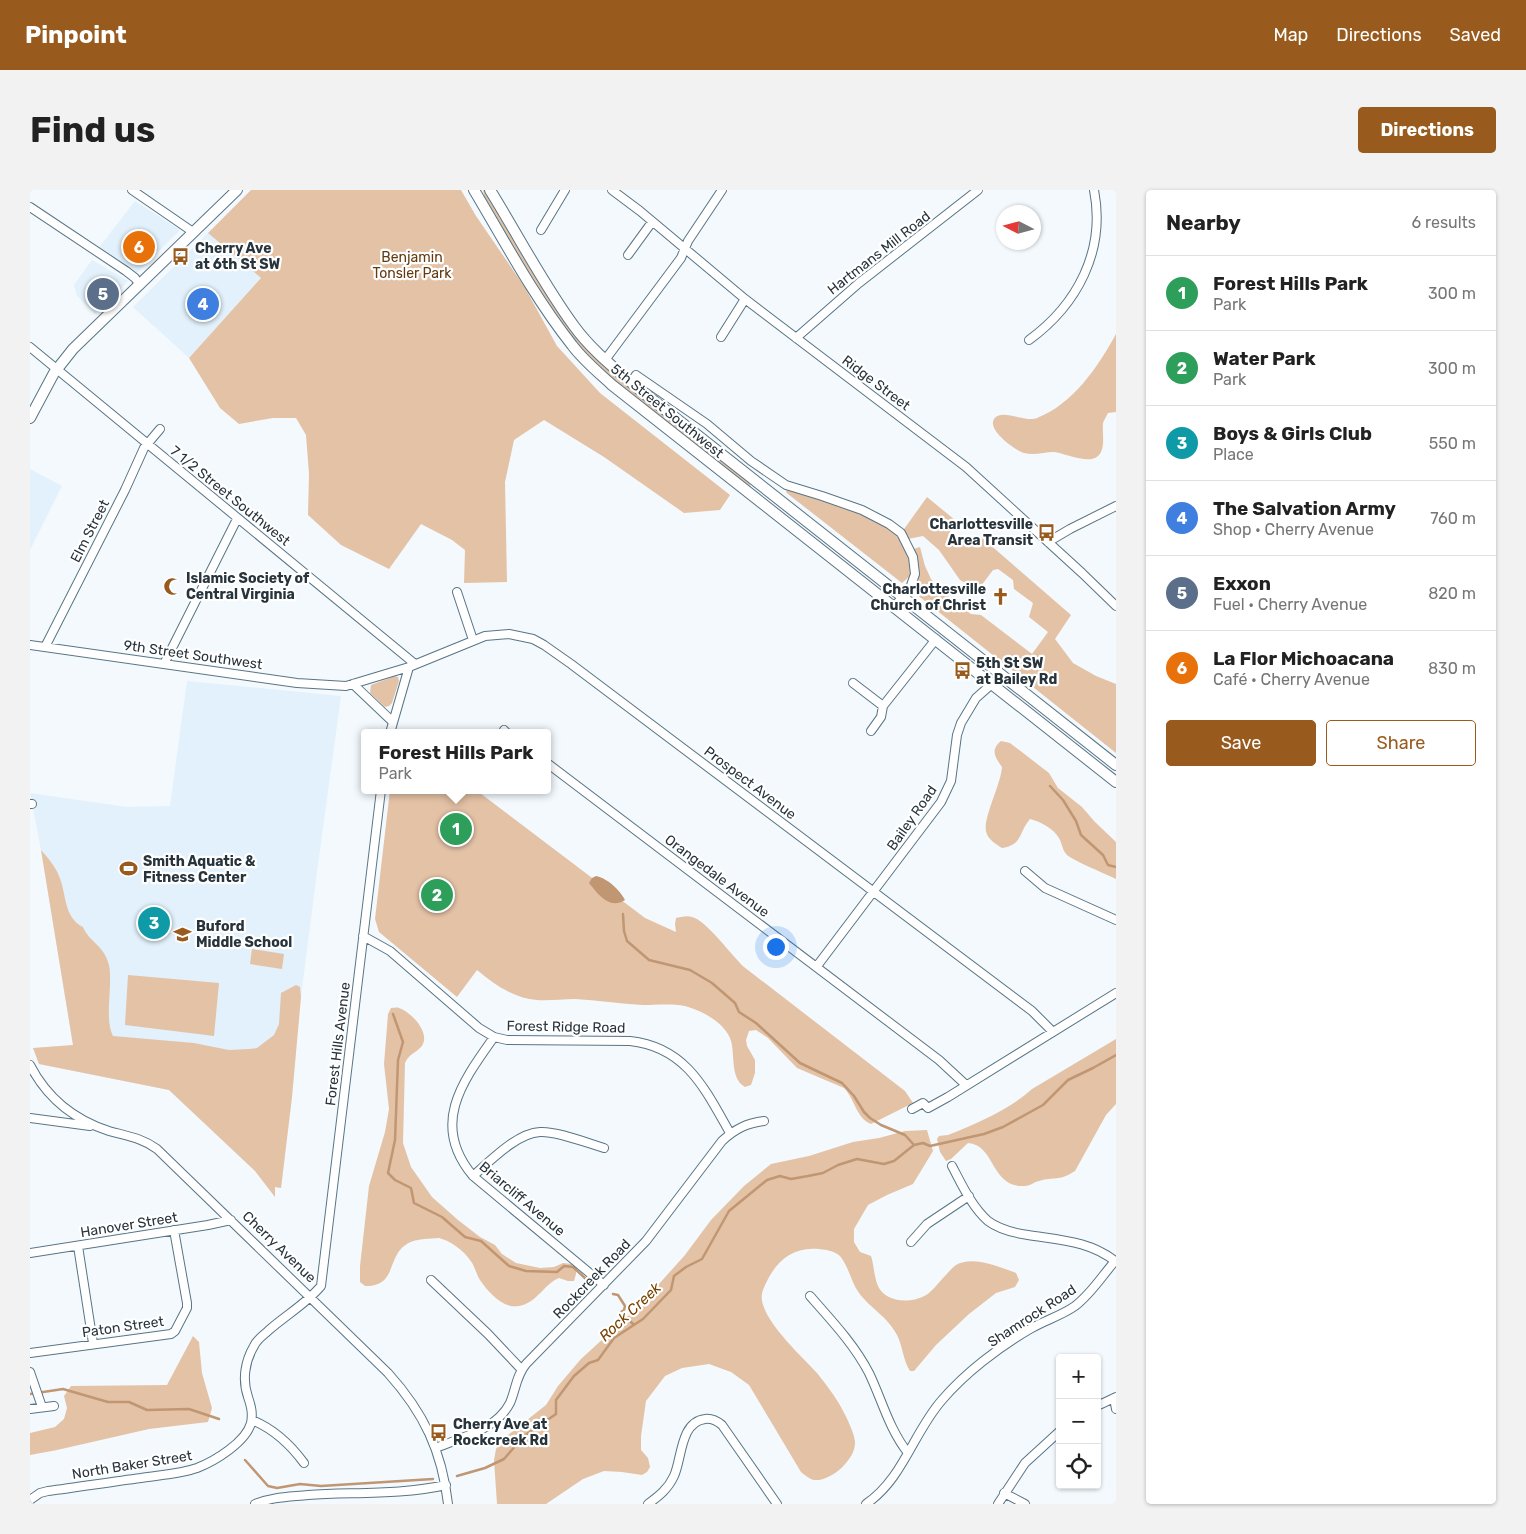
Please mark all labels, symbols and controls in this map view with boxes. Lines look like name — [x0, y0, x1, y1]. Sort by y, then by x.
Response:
text: Pinpoint — [25, 21, 127, 49]
text: Map — [1273, 24, 1308, 46]
text: Directions — [1336, 24, 1422, 46]
text: Saved — [1450, 24, 1501, 46]
button: Directions — [1358, 107, 1496, 153]
text: Find us — [30, 109, 155, 151]
north arrow — [996, 205, 1041, 250]
street label: Hartmans Mill Road — [824, 208, 934, 298]
text: Nearby — [1166, 210, 1241, 235]
text: 6 results — [1411, 213, 1476, 232]
pin: 6 — [123, 228, 155, 266]
place label: Cherry Ave at 6th St SW — [195, 240, 280, 273]
bus stop icon: Cherry Ave at 6th St SW — [171, 246, 191, 266]
park label: Benjamin Tonsler Park — [372, 249, 452, 282]
text: Forest Hills Park — [1213, 272, 1368, 295]
pin: 5 — [87, 275, 119, 313]
text: 1 — [1178, 284, 1186, 303]
text: 300 m — [1428, 284, 1476, 303]
pin: 4 — [187, 285, 219, 323]
text: Park — [1213, 295, 1246, 314]
text: Water Park — [1213, 347, 1316, 370]
street label: Ridge Street — [839, 352, 914, 414]
text: 2 — [1177, 359, 1187, 378]
text: 300 m — [1428, 359, 1476, 378]
street label: 5th Street Southwest — [607, 360, 727, 462]
text: Park — [1213, 370, 1246, 389]
text: Boys & Girls Club — [1213, 422, 1372, 445]
text: 3 — [1177, 434, 1187, 453]
text: 550 m — [1429, 434, 1476, 453]
street label: 7 1/2 Street Southwest — [167, 442, 294, 550]
text: Place — [1213, 445, 1254, 464]
street label: Elm Street — [67, 496, 113, 565]
text: The Salvation Army — [1213, 497, 1396, 520]
text: 4 — [1177, 509, 1187, 528]
text: 760 m — [1430, 509, 1476, 528]
place label: Charlottesville Area Transit — [929, 516, 1033, 549]
text: Shop · Cherry Avenue — [1213, 520, 1374, 539]
bus stop icon: Charlottesville Area Transit — [1037, 522, 1057, 542]
place label: Islamic Society of Central Virginia — [186, 570, 310, 603]
text: Exxon — [1213, 572, 1271, 595]
mosque icon: Islamic Society of Central Virginia — [162, 576, 182, 596]
place label: Charlottesville Church of Christ — [871, 581, 986, 614]
text: 5 — [1177, 584, 1187, 603]
text: 820 m — [1428, 584, 1476, 603]
church icon: Charlottesville Church of Christ — [990, 587, 1010, 607]
text: Fuel · Cherry Avenue — [1213, 595, 1367, 614]
street label: 9th Street Southwest — [122, 637, 264, 673]
text: La Flor Michoacana — [1213, 647, 1394, 670]
place label: 5th St SW at Bailey Rd — [976, 655, 1057, 688]
text: 6 — [1177, 659, 1187, 678]
text: 830 m — [1428, 659, 1476, 678]
bus stop icon: 5th St SW at Bailey Rd — [952, 661, 972, 681]
text: Café · Cherry Avenue — [1213, 670, 1370, 689]
button: Save — [1166, 720, 1316, 766]
button: Share — [1326, 720, 1476, 766]
popup — [361, 729, 551, 794]
text: Forest Hills Park — [379, 741, 533, 764]
street label: Prospect Avenue — [701, 743, 799, 823]
text: Park — [379, 764, 412, 783]
street label: Bailey Road — [883, 782, 941, 854]
pin: 1 — [440, 810, 472, 848]
street label: Orangedale Avenue — [661, 831, 773, 921]
place label: Smith Aquatic & Fitness Center — [143, 853, 256, 886]
sports icon: Smith Aquatic & Fitness Center — [119, 859, 139, 879]
pin: 2 — [421, 876, 453, 914]
pin: 3 — [138, 904, 170, 942]
place label: Buford Middle School — [196, 918, 292, 951]
school or university icon: Buford Middle School — [172, 924, 192, 944]
your location — [763, 934, 789, 960]
street label: Forest Hills Avenue — [322, 981, 354, 1107]
street label: Forest Ridge Road — [506, 1017, 626, 1037]
street label: Briarcliff Avenue — [476, 1158, 569, 1240]
street label: Cherry Avenue — [239, 1208, 319, 1286]
street label: Hanover Street — [79, 1209, 179, 1241]
street label: Rockcreek Road — [550, 1236, 634, 1322]
water label: Rock Creek — [595, 1279, 665, 1345]
street label: Shamrock Road — [985, 1281, 1079, 1351]
street label: Paton Street — [81, 1313, 166, 1341]
map controls — [1056, 1354, 1101, 1489]
button: + — [1056, 1354, 1101, 1399]
button: − — [1056, 1399, 1101, 1444]
place label: Cherry Ave at Rockcreek Rd — [453, 1416, 548, 1449]
bus stop icon: Cherry Ave at Rockcreek Rd — [429, 1422, 449, 1442]
button: locate — [1056, 1444, 1101, 1489]
street label: North Baker Street — [71, 1447, 194, 1483]

